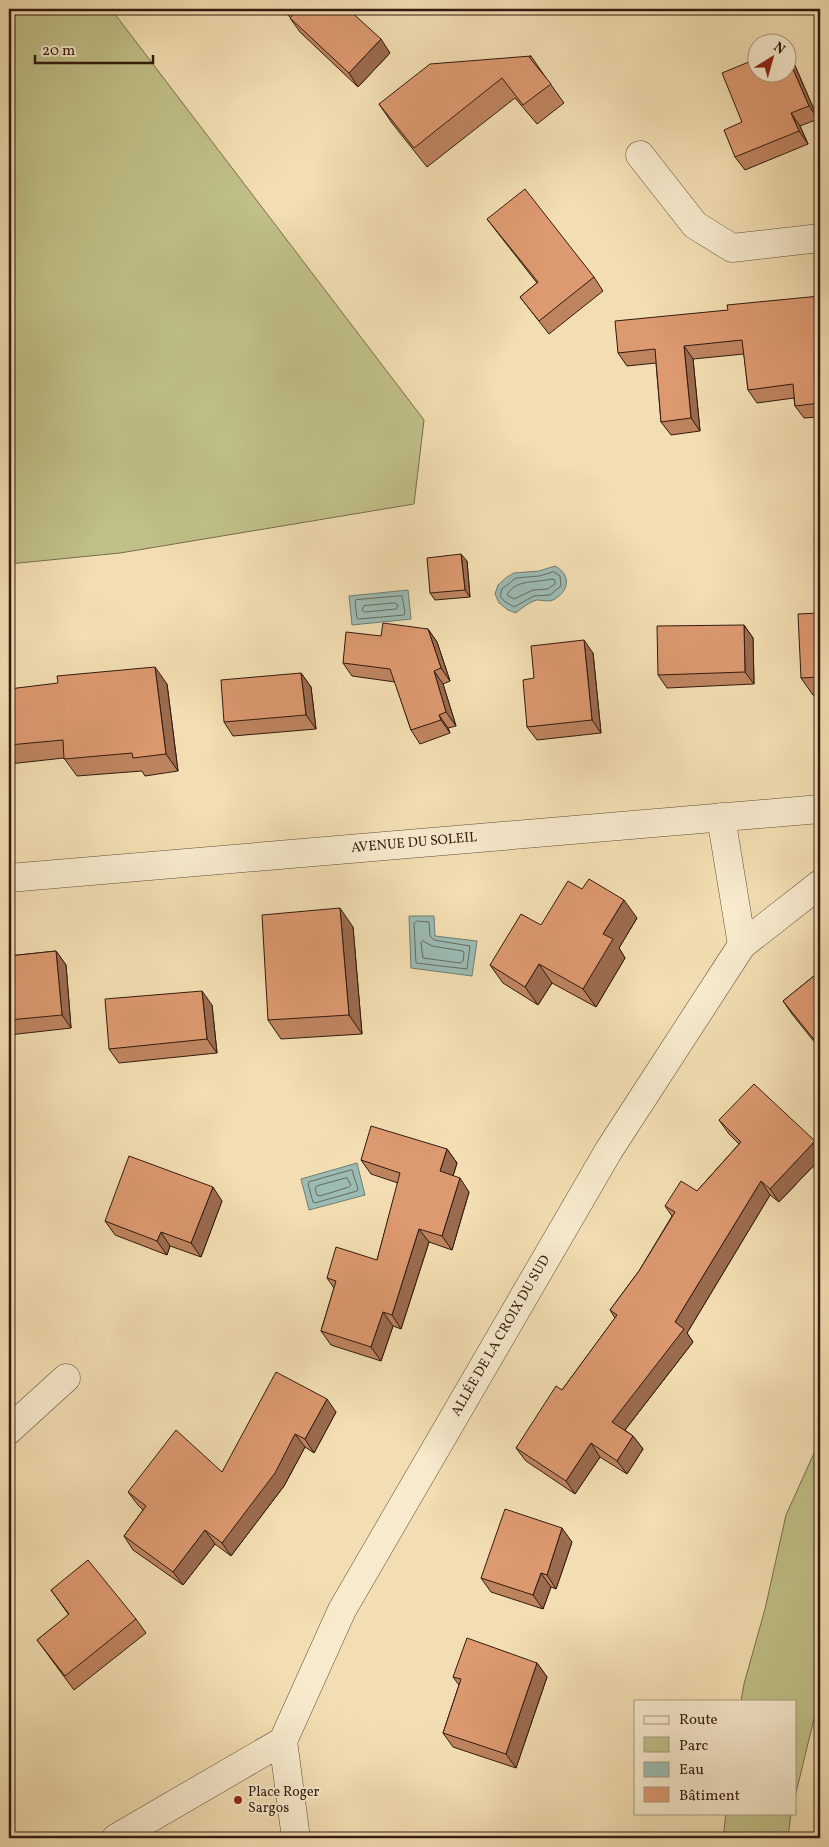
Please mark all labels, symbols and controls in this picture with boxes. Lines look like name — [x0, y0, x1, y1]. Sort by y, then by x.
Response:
scale bar — [35, 32, 152, 64]
north arrow — [746, 32, 796, 82]
text: N — [769, 38, 789, 59]
text: 20 m — [42, 41, 75, 62]
street label: AVENUE DU SOLEIL — [350, 828, 478, 858]
street label: ALLÉE DE LA CROIX DU SUD — [447, 1252, 555, 1420]
legend — [634, 1700, 796, 1814]
text: Route — [679, 1710, 718, 1731]
text: Parc — [679, 1736, 708, 1757]
text: Eau — [679, 1760, 704, 1781]
place label: Place Roger Sargos — [248, 1783, 320, 1818]
text: Bâtiment — [679, 1786, 740, 1807]
marker: Place Roger Sargos — [232, 1794, 244, 1806]

